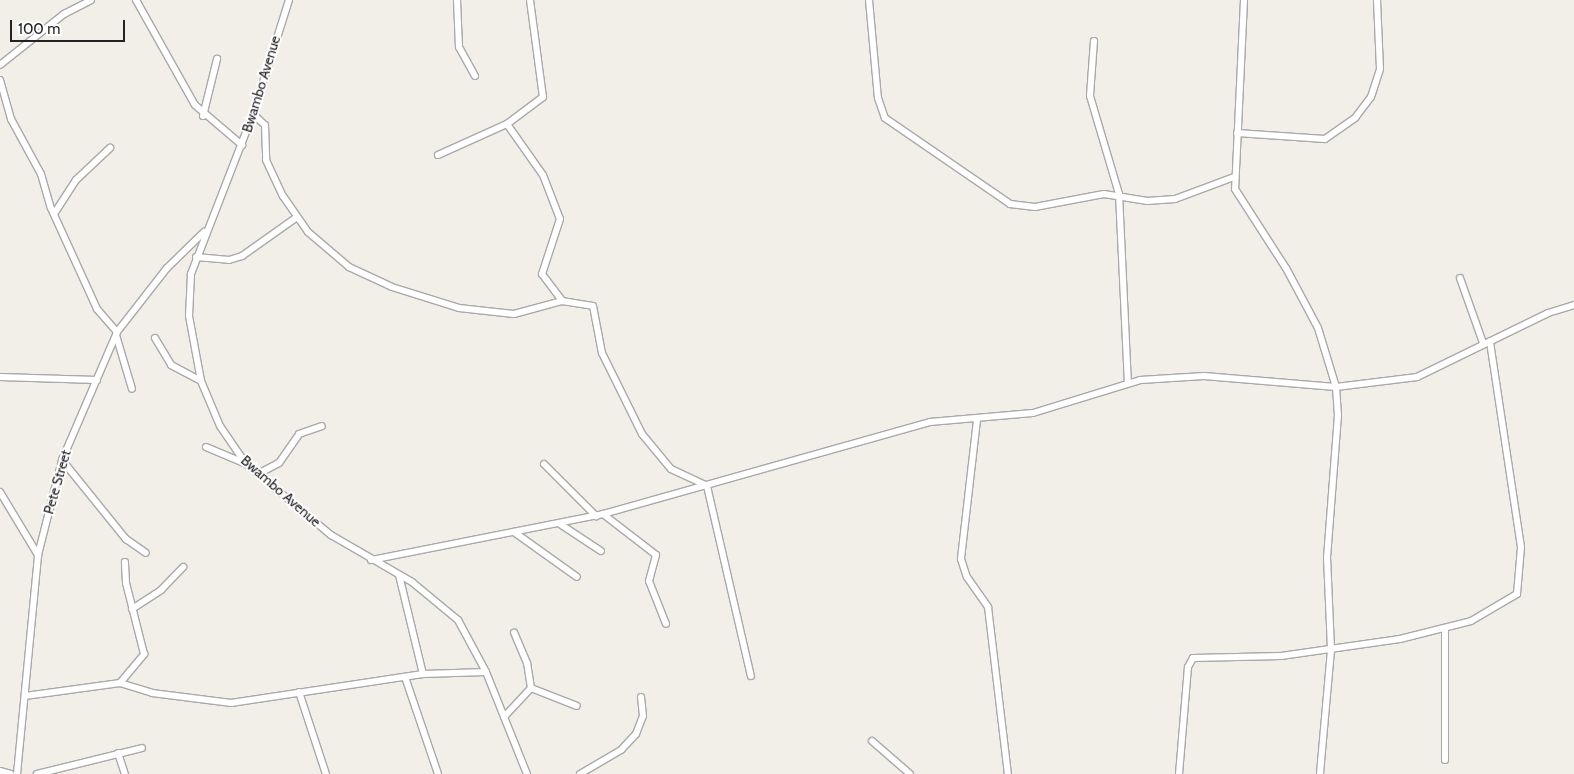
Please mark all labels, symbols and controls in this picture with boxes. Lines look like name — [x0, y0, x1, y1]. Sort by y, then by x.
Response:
scale bar — [12, 10, 128, 42]
text: 100 m — [18, 20, 60, 38]
street label: Bwambo Avenue — [238, 34, 284, 134]
street label: Pete Street — [40, 448, 74, 516]
street label: Bwambo Avenue — [238, 452, 324, 530]

